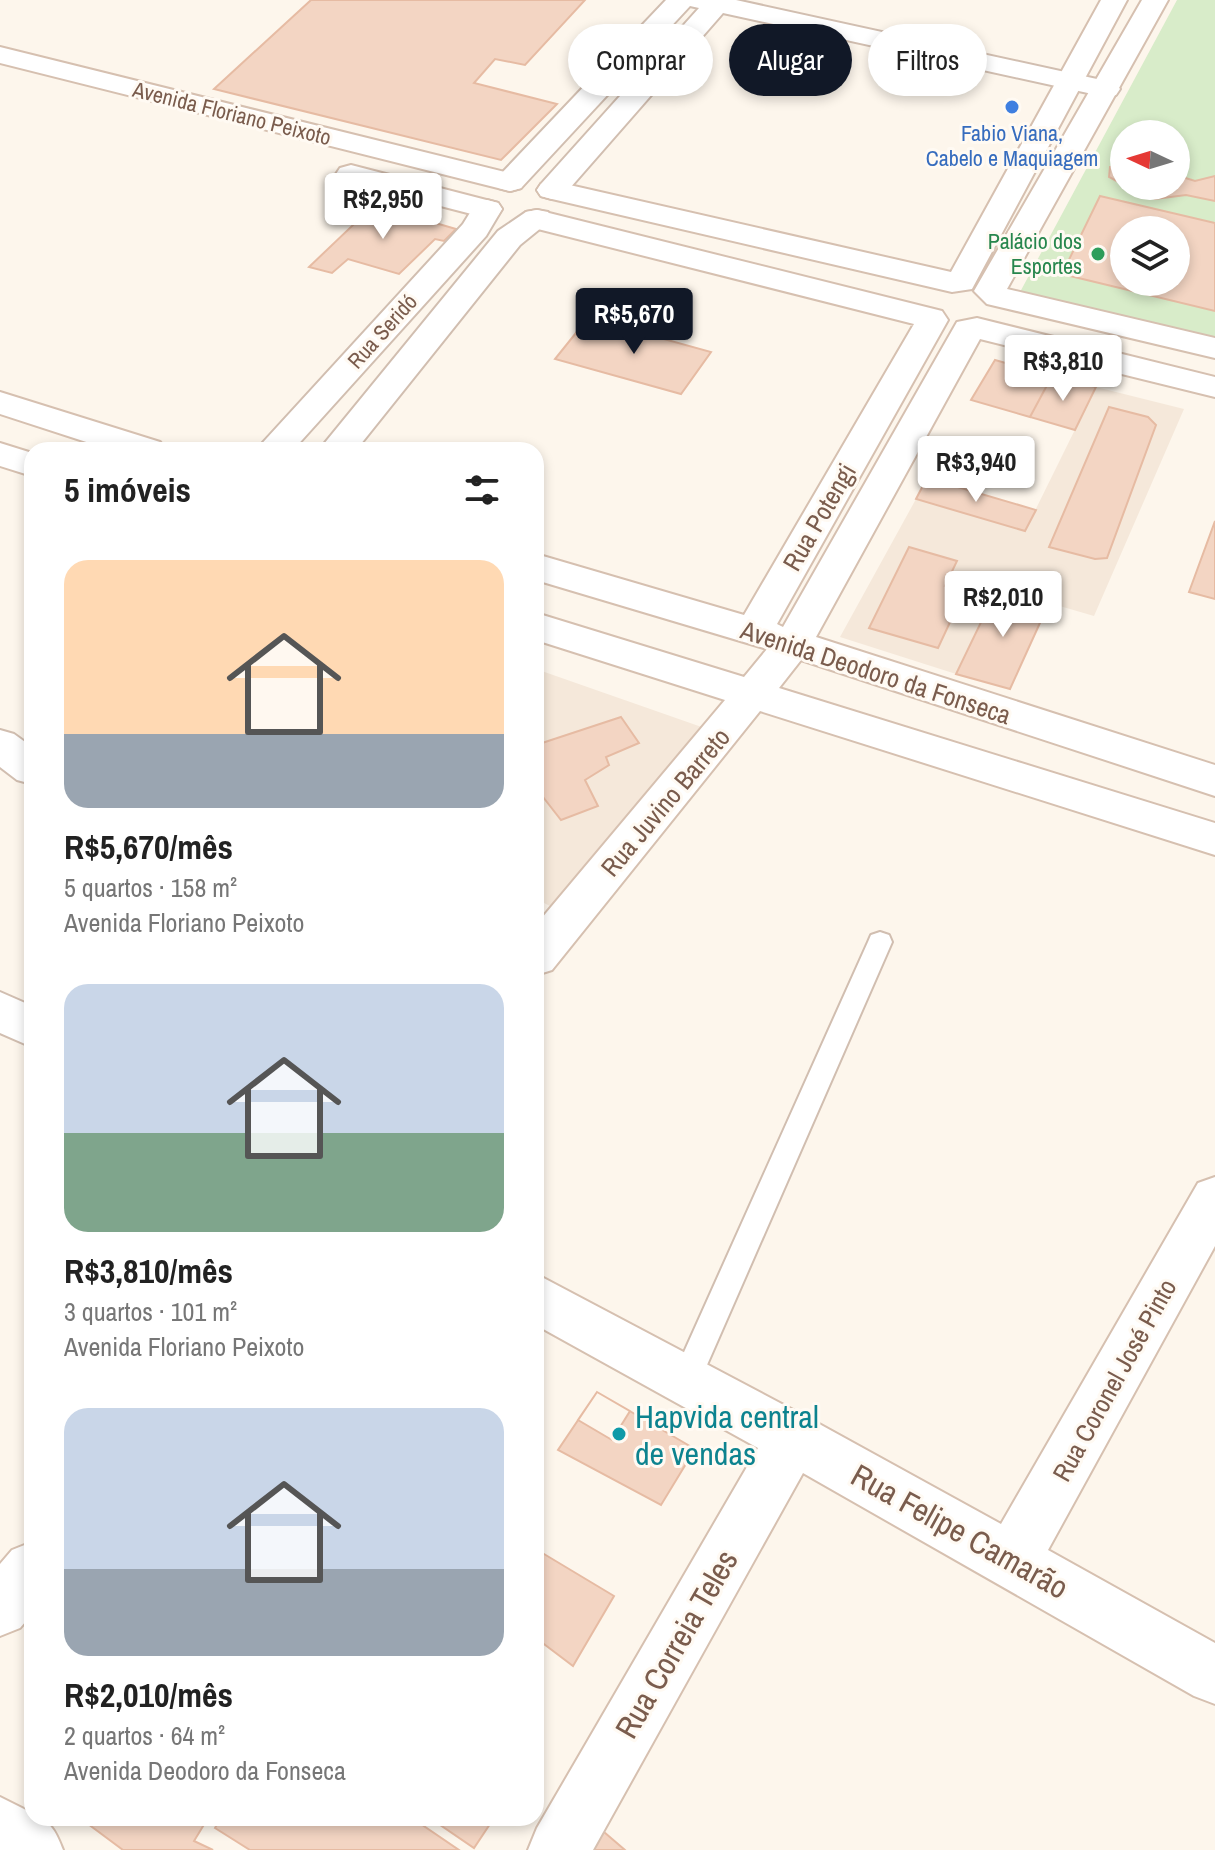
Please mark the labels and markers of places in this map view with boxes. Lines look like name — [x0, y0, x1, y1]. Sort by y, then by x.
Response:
marker: Fabio Viana, Cabelo e Maquiagem — [1003, 98, 1021, 116]
place label: Fabio Viana, Cabelo e Maquiagem — [926, 118, 1098, 173]
pin: R$2,950 — [309, 173, 457, 241]
place label: Palácio dos Esportes — [988, 226, 1082, 281]
marker: Palácio dos Esportes — [1089, 245, 1107, 263]
pin: R$5,670 — [560, 288, 708, 356]
pin: R$3,810 — [989, 335, 1137, 403]
pin: R$3,940 — [902, 436, 1050, 504]
pin: R$2,010 — [929, 571, 1077, 639]
place label: Hapvida central de vendas — [635, 1395, 819, 1475]
marker: Hapvida central de vendas — [610, 1425, 628, 1443]

